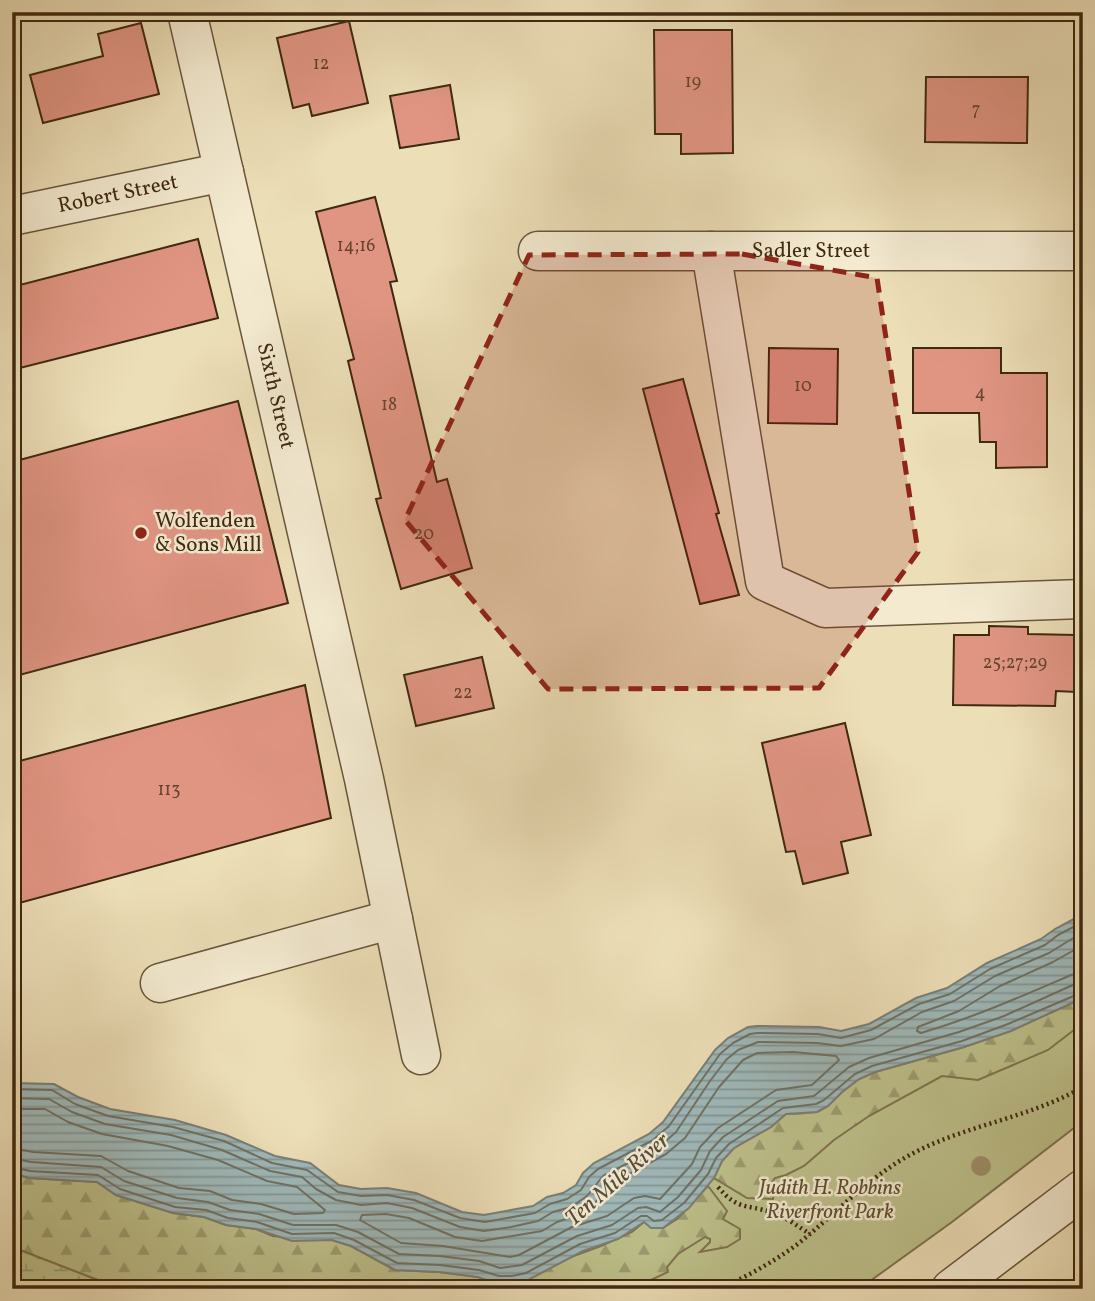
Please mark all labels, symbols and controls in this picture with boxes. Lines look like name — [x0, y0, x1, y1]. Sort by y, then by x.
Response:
house number: 12 — [313, 52, 329, 77]
house number: 19 — [685, 70, 701, 95]
house number: 7 — [972, 98, 980, 123]
street label: Robert Street — [55, 167, 180, 221]
house number: 14;16 — [337, 234, 375, 259]
street label: Sadler Street — [752, 237, 870, 266]
street label: Sixth Street — [249, 340, 302, 452]
house number: 10 — [794, 374, 812, 399]
house number: 4 — [975, 381, 985, 406]
house number: 18 — [381, 393, 397, 418]
place label: Wolfenden & Sons Mill — [155, 507, 262, 560]
house number: 20 — [414, 522, 434, 547]
marker: Wolfenden & Sons Mill — [133, 525, 149, 541]
house number: 25;27;29 — [983, 651, 1047, 676]
house number: 22 — [453, 681, 473, 706]
house number: 113 — [157, 778, 181, 803]
water label: Ten Mile River — [559, 1125, 677, 1234]
park label: Judith H. Robbins Riverfront Park — [757, 1174, 901, 1227]

